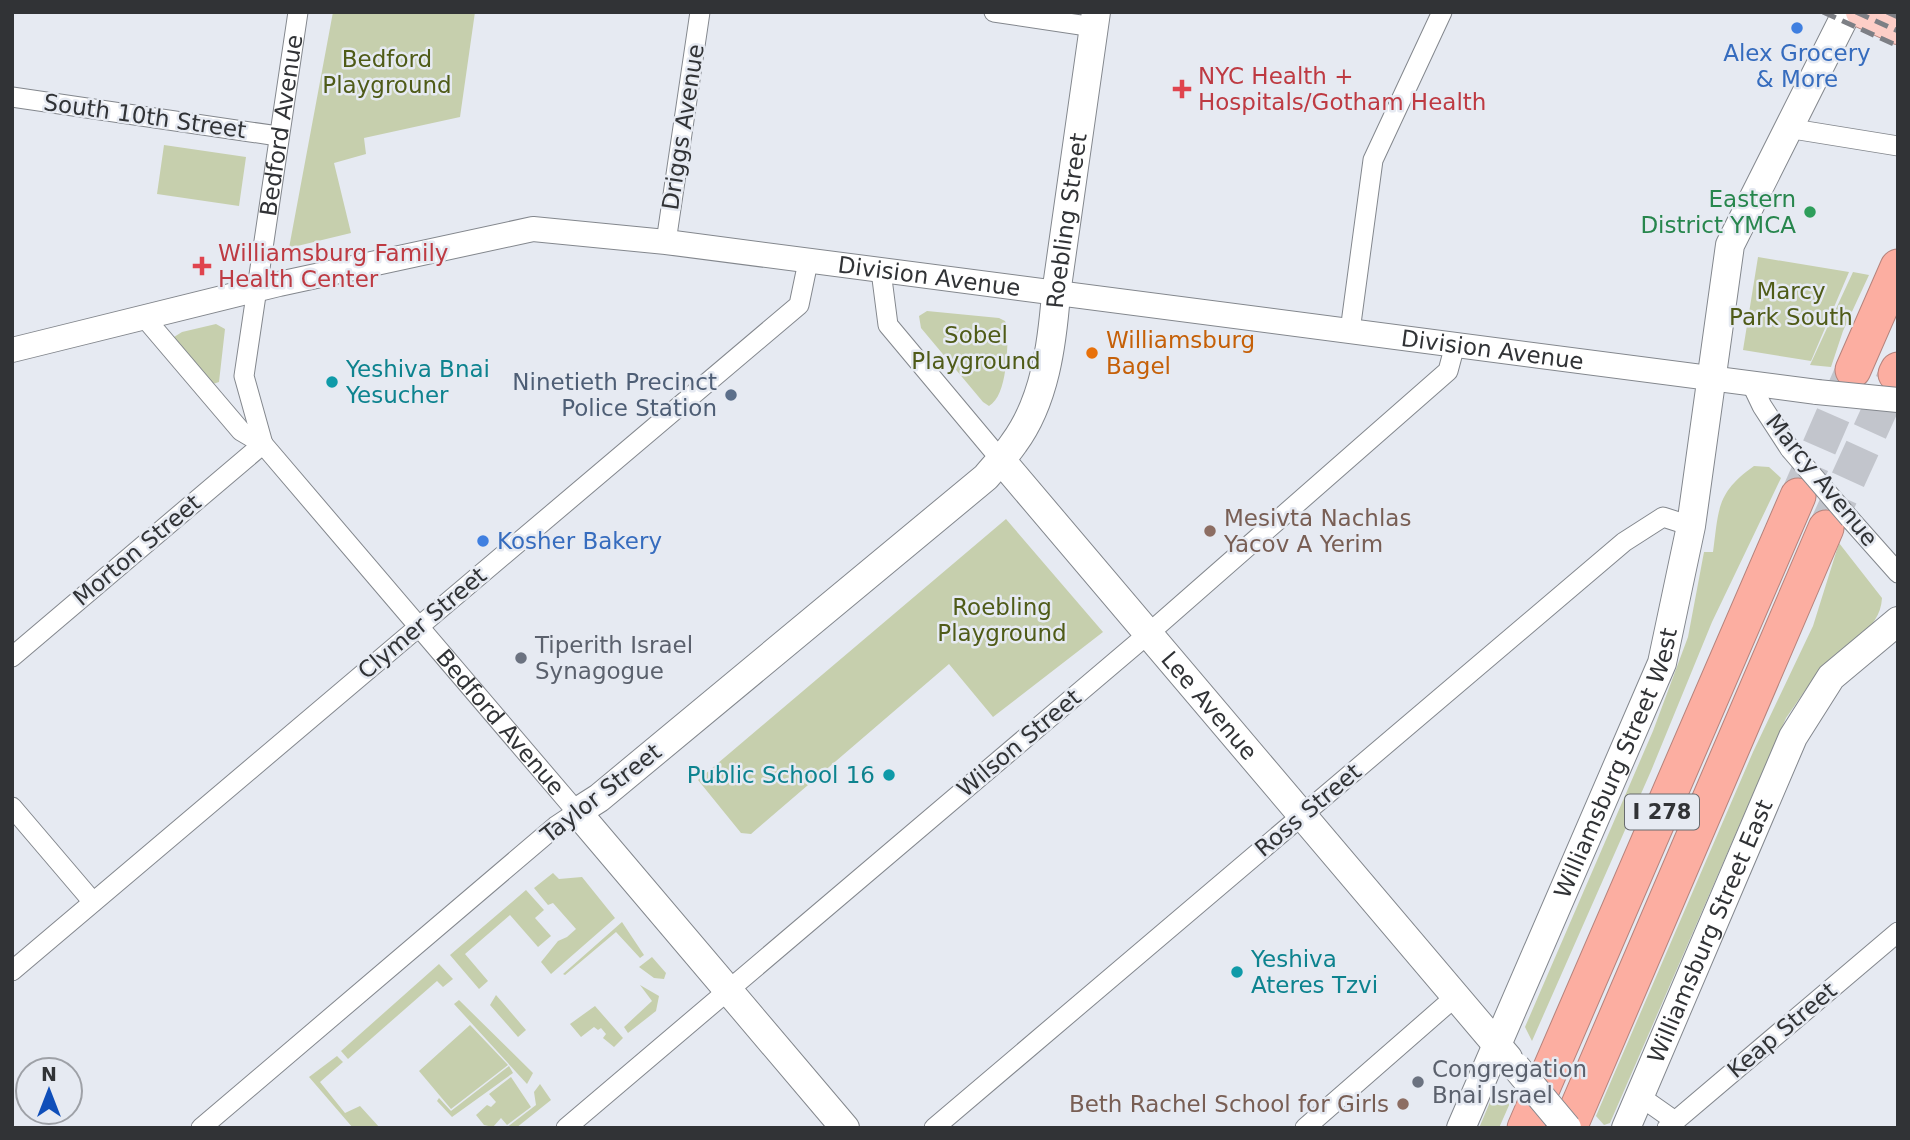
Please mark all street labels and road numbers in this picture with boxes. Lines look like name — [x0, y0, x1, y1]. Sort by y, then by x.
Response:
street label: Bedford Avenue — [255, 33, 307, 218]
street label: Driggs Avenue — [657, 42, 709, 212]
street label: South 10th Street — [42, 89, 248, 143]
street label: Roebling Street — [1042, 131, 1092, 310]
street label: Division Avenue — [836, 252, 1022, 301]
street label: Division Avenue — [1400, 325, 1585, 374]
street label: Marcy Avenue — [1761, 409, 1883, 551]
street label: Morton Street — [68, 489, 206, 611]
street label: Clymer Street — [353, 562, 491, 684]
street label: Williamsburg Street West — [1549, 626, 1682, 902]
street label: Bedford Avenue — [431, 644, 570, 800]
street label: Lee Avenue — [1156, 646, 1262, 765]
street label: Wilson Street — [952, 684, 1086, 802]
street label: Taylor Street — [535, 738, 666, 849]
street label: Ross Street — [1250, 758, 1366, 862]
road number: I 278 — [1625, 794, 1699, 830]
street label: Williamsburg Street East — [1642, 796, 1778, 1067]
street label: Keap Street — [1722, 977, 1842, 1083]

